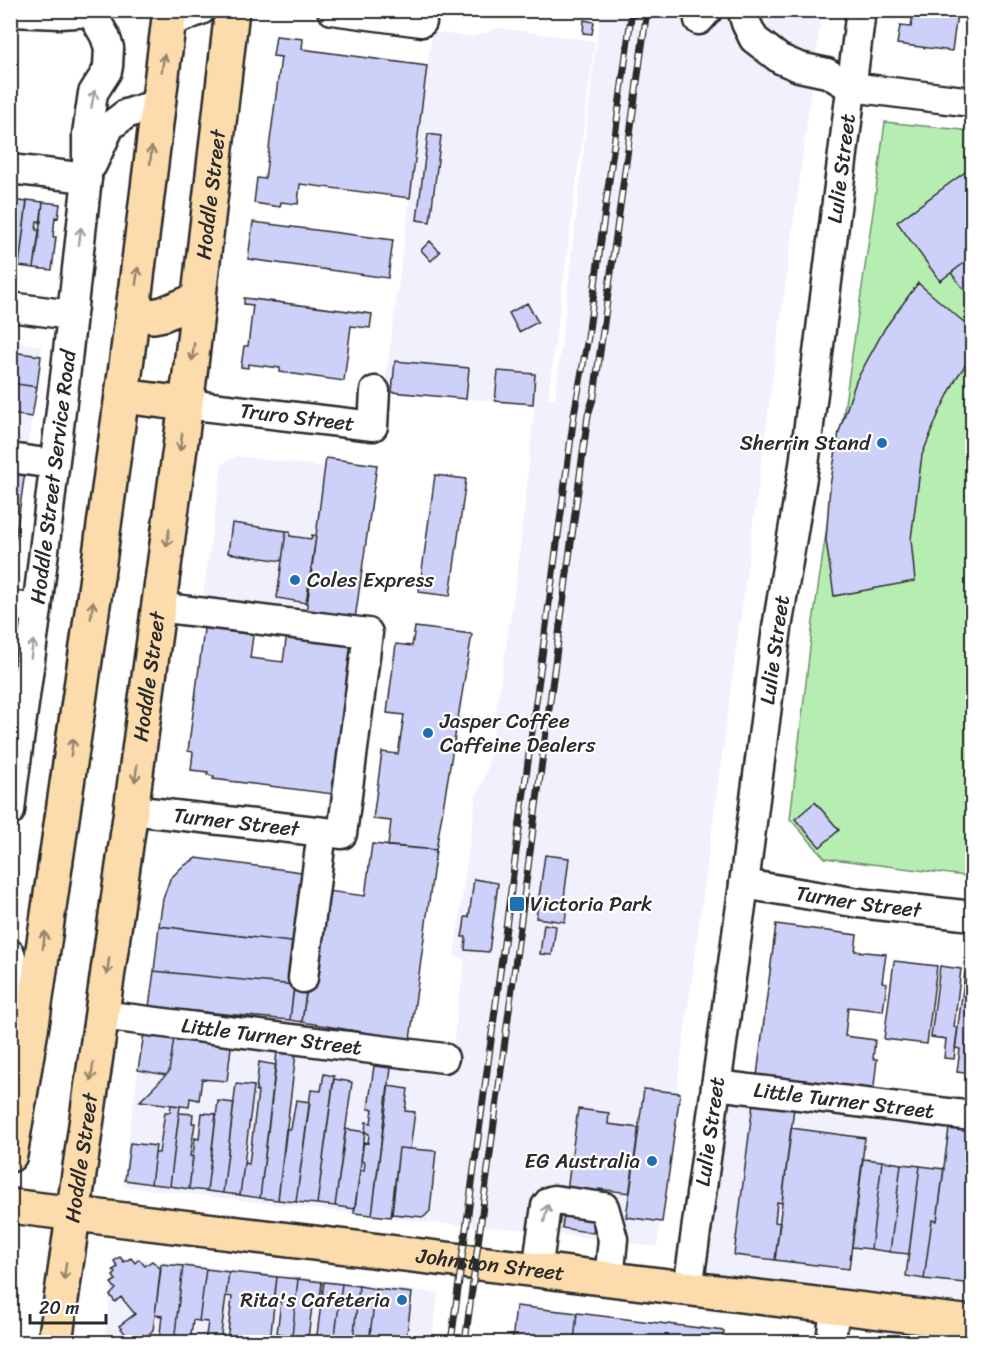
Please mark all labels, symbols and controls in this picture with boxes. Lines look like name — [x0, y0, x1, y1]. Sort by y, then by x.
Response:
one-way arrow — [157, 54, 168, 74]
one-way arrow — [88, 90, 99, 109]
street label: Lulie Street — [815, 111, 867, 226]
street label: Hoddle Street — [184, 126, 237, 262]
one-way arrow — [146, 146, 157, 166]
one-way arrow — [75, 226, 86, 246]
one-way arrow — [132, 266, 143, 286]
one-way arrow — [187, 341, 198, 361]
street label: Hoddle Street Service Road — [19, 346, 88, 606]
street label: Truro Street — [238, 392, 356, 443]
place label: Sherrin Stand — [740, 424, 872, 462]
one-way arrow — [176, 432, 187, 452]
marker: Sherrin Stand — [875, 436, 889, 450]
one-way arrow — [162, 528, 173, 548]
place label: Coles Express — [307, 561, 434, 599]
marker: Coles Express — [288, 573, 302, 587]
street label: Lulie Street — [748, 592, 801, 707]
one-way arrow — [87, 601, 98, 620]
street label: Hoddle Street — [121, 608, 177, 744]
one-way arrow — [26, 640, 37, 660]
place label: Jasper Coffee Caffeine Dealers — [439, 702, 596, 764]
marker: Jasper Coffee Caffeine Dealers — [421, 726, 435, 740]
one-way arrow — [67, 737, 78, 757]
one-way arrow — [130, 763, 141, 782]
street label: Turner Street — [171, 796, 303, 848]
street label: Turner Street — [793, 874, 925, 929]
place label: Victoria Park — [530, 885, 652, 923]
marker: Victoria Park — [508, 895, 526, 913]
one-way arrow — [39, 930, 50, 950]
one-way arrow — [102, 956, 113, 975]
street label: Little Turner Street — [179, 1006, 364, 1067]
one-way arrow — [87, 1062, 98, 1082]
street label: Little Turner Street — [752, 1071, 937, 1130]
street label: Lulie Street — [683, 1074, 736, 1189]
street label: Hoddle Street — [53, 1089, 110, 1225]
place label: EG Australia — [525, 1142, 640, 1180]
marker: EG Australia — [645, 1154, 659, 1168]
one-way arrow — [541, 1204, 553, 1223]
street label: Johnston Street — [413, 1236, 566, 1292]
one-way arrow — [59, 1261, 70, 1281]
place label: Rita's Cafeteria — [240, 1281, 390, 1319]
scale bar — [30, 1287, 106, 1325]
text: 20 m — [39, 1292, 79, 1324]
marker: Rita's Cafeteria — [395, 1293, 409, 1307]

